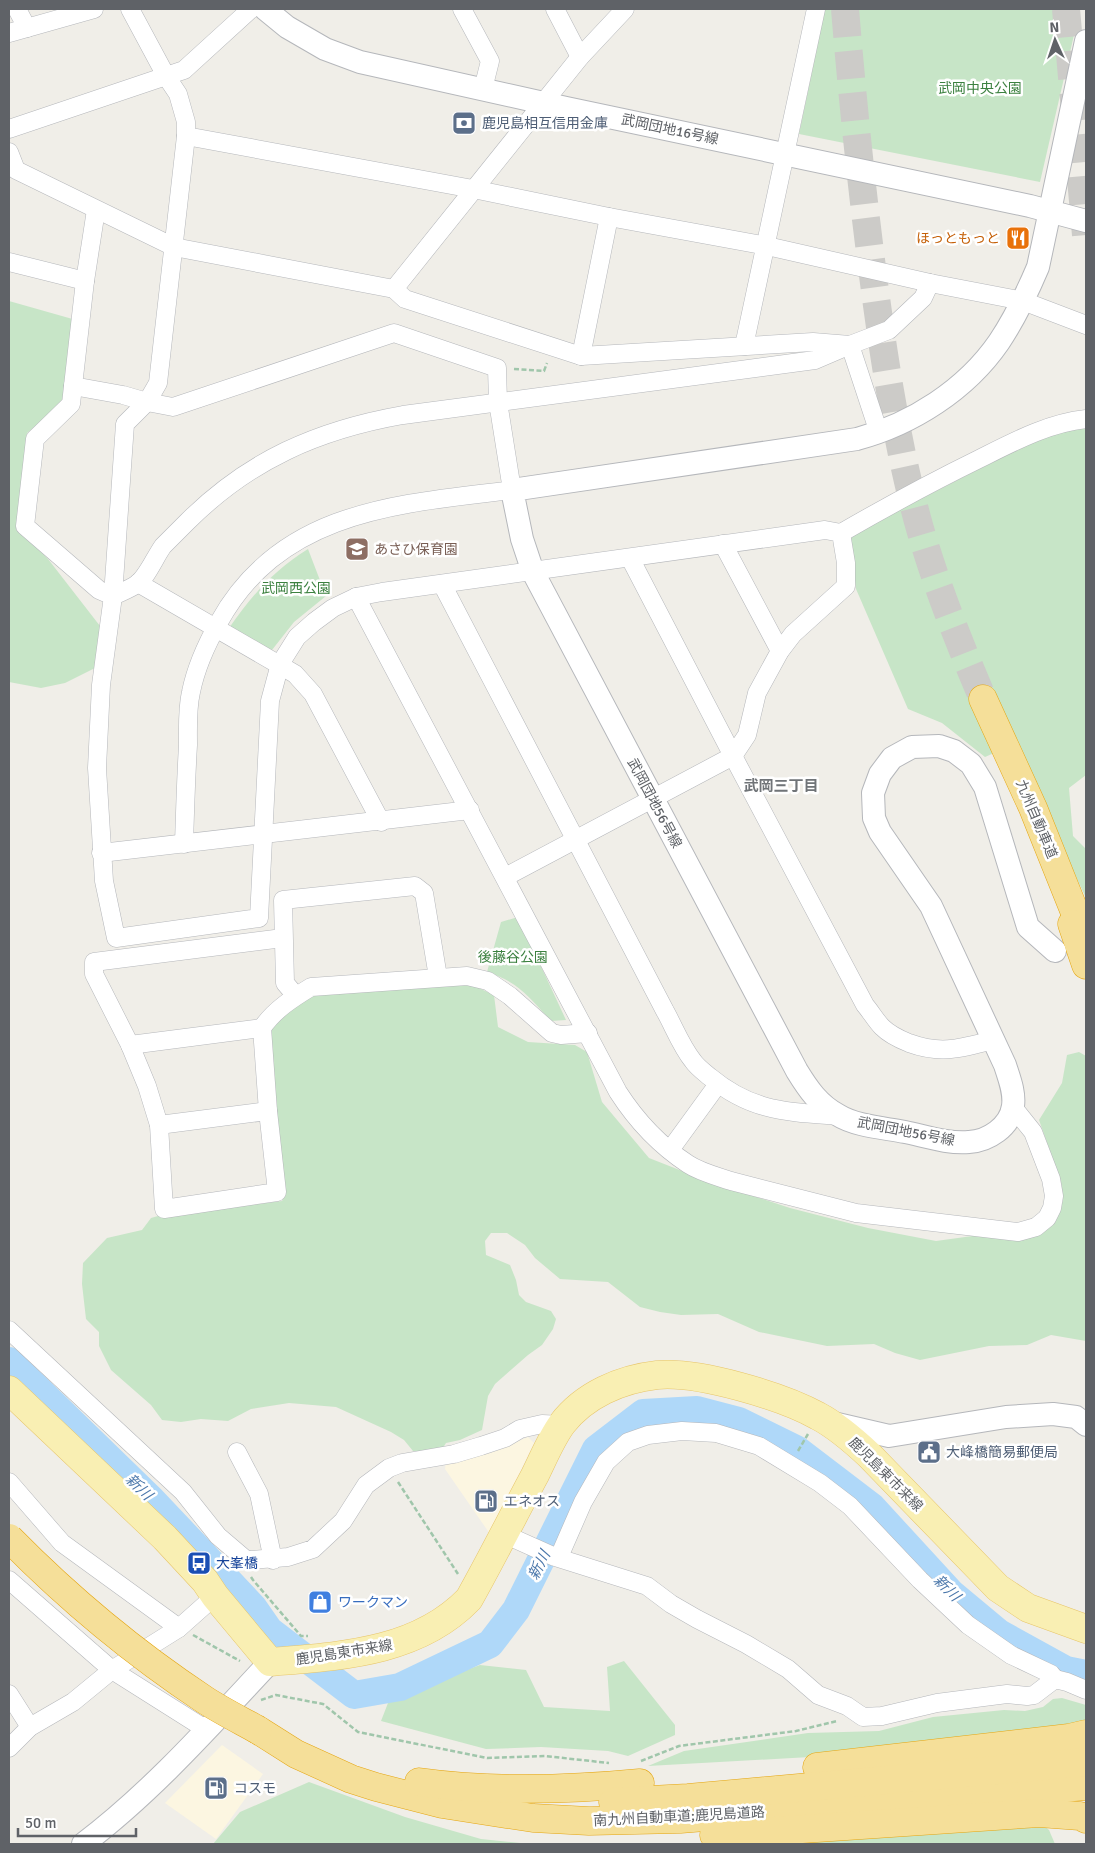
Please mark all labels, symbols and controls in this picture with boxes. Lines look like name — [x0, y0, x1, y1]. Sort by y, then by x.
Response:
north arrow — [1030, 15, 1080, 65]
text: N — [1049, 19, 1060, 36]
park label: 武岡中央公園 — [938, 80, 1022, 97]
bank icon: 鹿児島相互信用金庫 — [451, 110, 477, 136]
street label: 武岡団地16号線 — [620, 111, 720, 148]
place label: 鹿児島相互信用金庫 — [482, 115, 608, 132]
restaurant icon: ほっともっと — [1005, 225, 1031, 251]
place label: ほっともっと — [916, 230, 1000, 247]
school or university icon: あさひ保育園 — [344, 536, 370, 562]
place label: あさひ保育園 — [374, 541, 458, 558]
park label: 武岡西公園 — [261, 580, 331, 597]
street label: 武岡団地56号線 — [624, 755, 685, 851]
district label: 武岡三丁目 — [743, 777, 819, 795]
street label: 九州自動車道 — [1012, 777, 1061, 861]
park label: 後藤谷公園 — [478, 949, 548, 966]
street label: 武岡団地56号線 — [856, 1114, 956, 1149]
street label: 鹿児島東市来線 — [845, 1434, 926, 1515]
public building icon: 大峰橋簡易郵便局 — [916, 1439, 942, 1465]
place label: 大峰橋簡易郵便局 — [946, 1444, 1058, 1461]
water label: 新川 — [122, 1470, 157, 1505]
fuel station icon: エネオス — [473, 1488, 499, 1514]
place label: エネオス — [504, 1493, 560, 1510]
water label: 新川 — [524, 1546, 555, 1582]
bus stop icon: 大峯橋 — [186, 1550, 212, 1576]
place label: 大峯橋 — [216, 1555, 258, 1572]
water label: 新川 — [930, 1571, 965, 1606]
shop icon: ワークマン — [307, 1589, 333, 1615]
place label: ワークマン — [338, 1594, 408, 1611]
street label: 鹿児島東市来線 — [294, 1636, 394, 1669]
fuel station icon: コスモ — [203, 1775, 229, 1801]
place label: コスモ — [234, 1780, 276, 1797]
street label: 南九州自動車道;鹿児島道路 — [593, 1804, 765, 1829]
scale bar — [18, 1806, 135, 1838]
text: 50 m — [25, 1814, 56, 1832]

